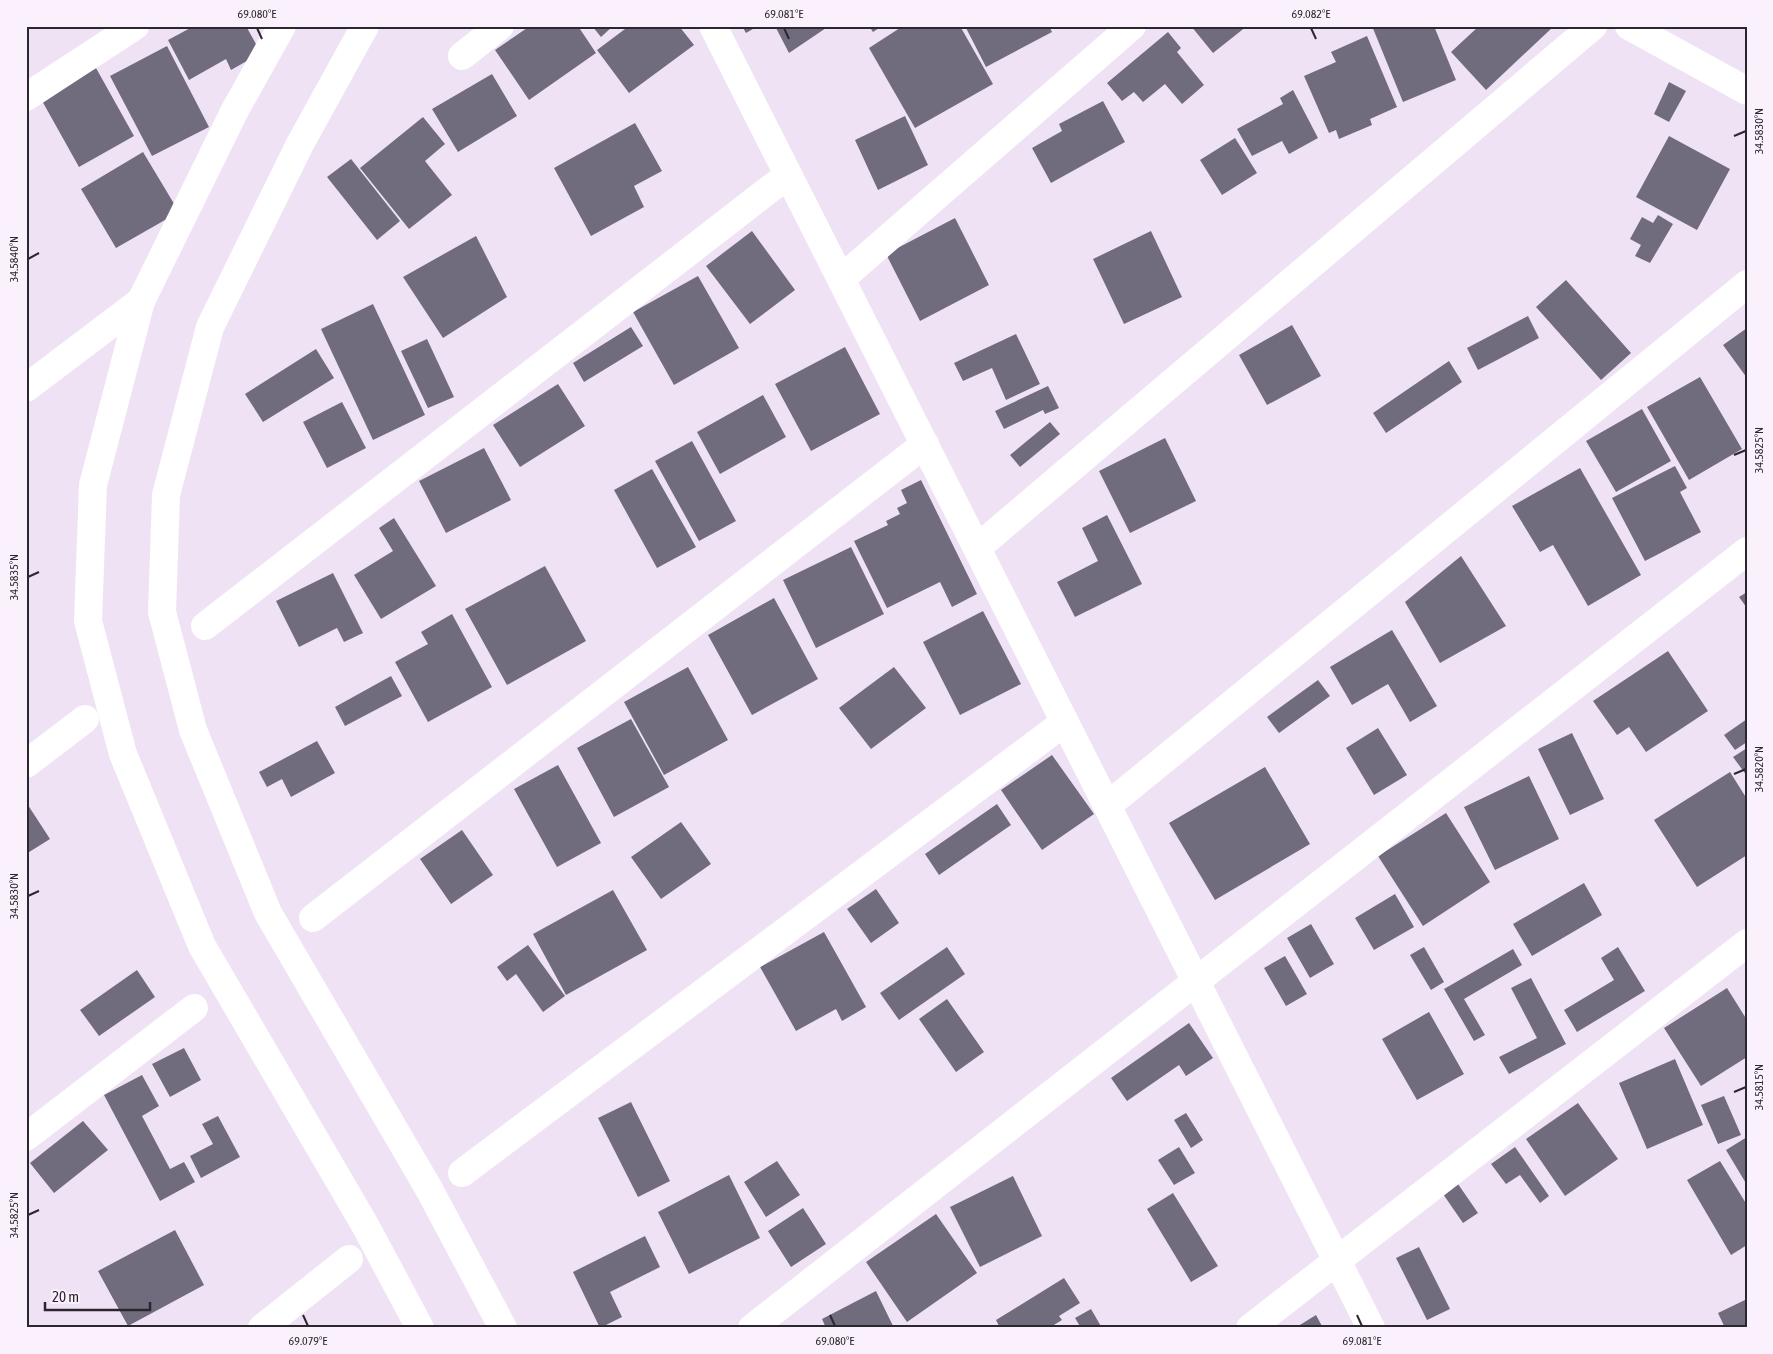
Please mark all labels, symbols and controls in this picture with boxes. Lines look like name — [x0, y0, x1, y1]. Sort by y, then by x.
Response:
text: 69.080°E — [238, 7, 276, 21]
text: 69.081°E — [765, 7, 803, 21]
text: 69.082°E — [1292, 7, 1330, 21]
text: 34.5830°N — [1752, 108, 1766, 154]
text: 34.5840°N — [7, 236, 21, 282]
text: 34.5825°N — [1752, 427, 1766, 473]
text: 34.5835°N — [7, 554, 21, 600]
text: 34.5820°N — [1752, 746, 1766, 792]
text: 34.5830°N — [7, 873, 21, 919]
text: 34.5815°N — [1752, 1064, 1766, 1110]
text: 34.5825°N — [7, 1192, 21, 1238]
scale bar — [45, 1279, 150, 1311]
text: 20 m — [52, 1288, 79, 1305]
text: 69.079°E — [289, 1334, 327, 1348]
text: 69.080°E — [816, 1334, 854, 1348]
text: 69.081°E — [1343, 1334, 1381, 1348]

